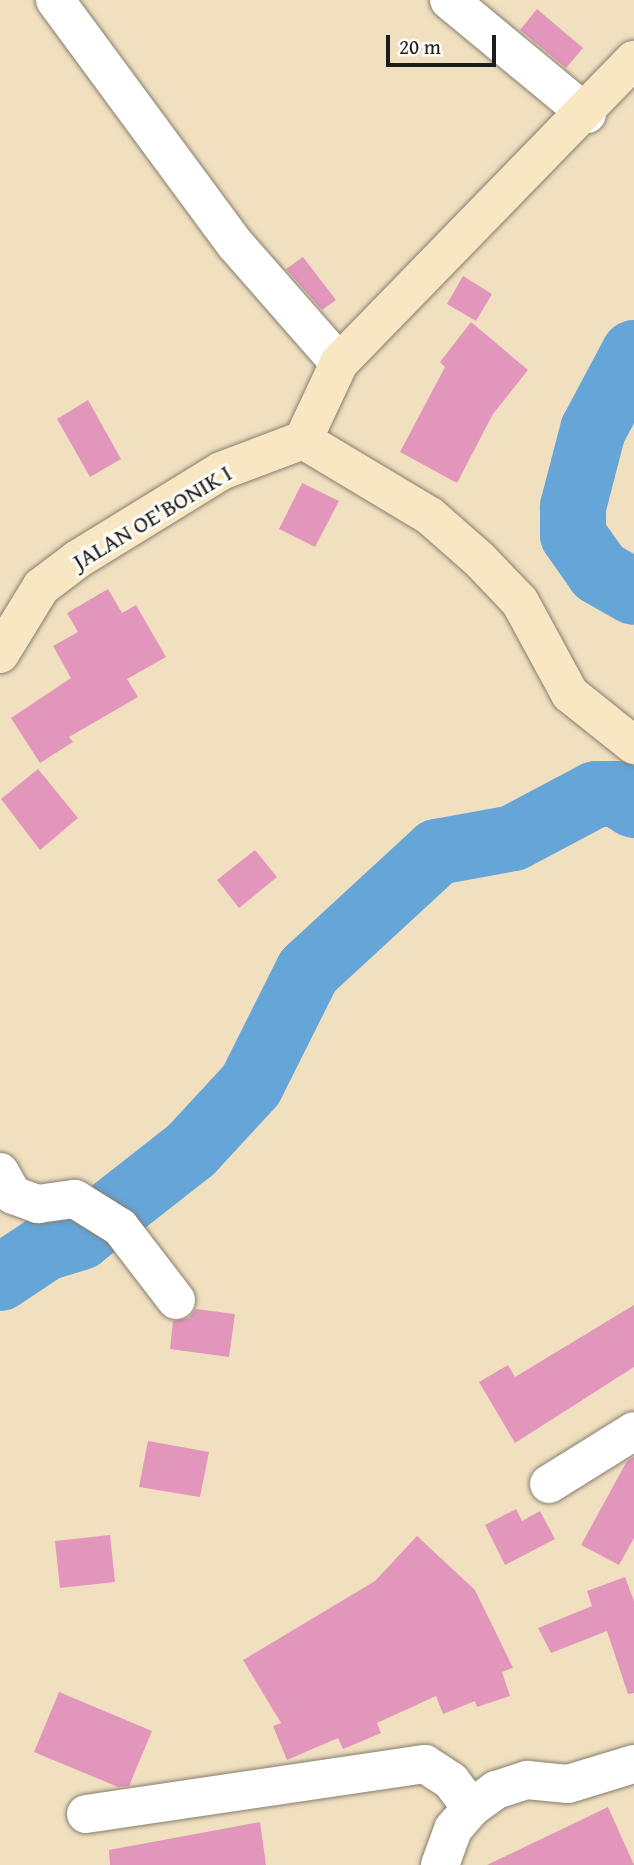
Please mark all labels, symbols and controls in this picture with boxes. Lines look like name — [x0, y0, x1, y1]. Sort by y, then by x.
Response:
scale bar — [389, 21, 499, 65]
text: 20 m — [399, 31, 441, 62]
street label: JALAN OE'BONIK I — [67, 458, 237, 576]

